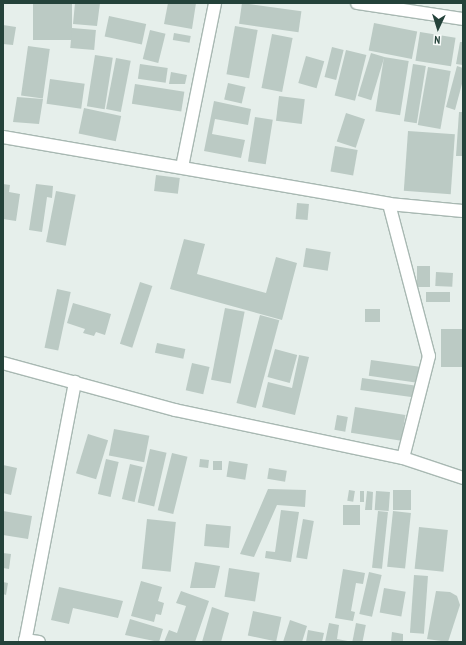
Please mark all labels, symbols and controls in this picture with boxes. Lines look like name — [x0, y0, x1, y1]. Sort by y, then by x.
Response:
north arrow — [418, 8, 458, 48]
text: N — [434, 33, 441, 47]

